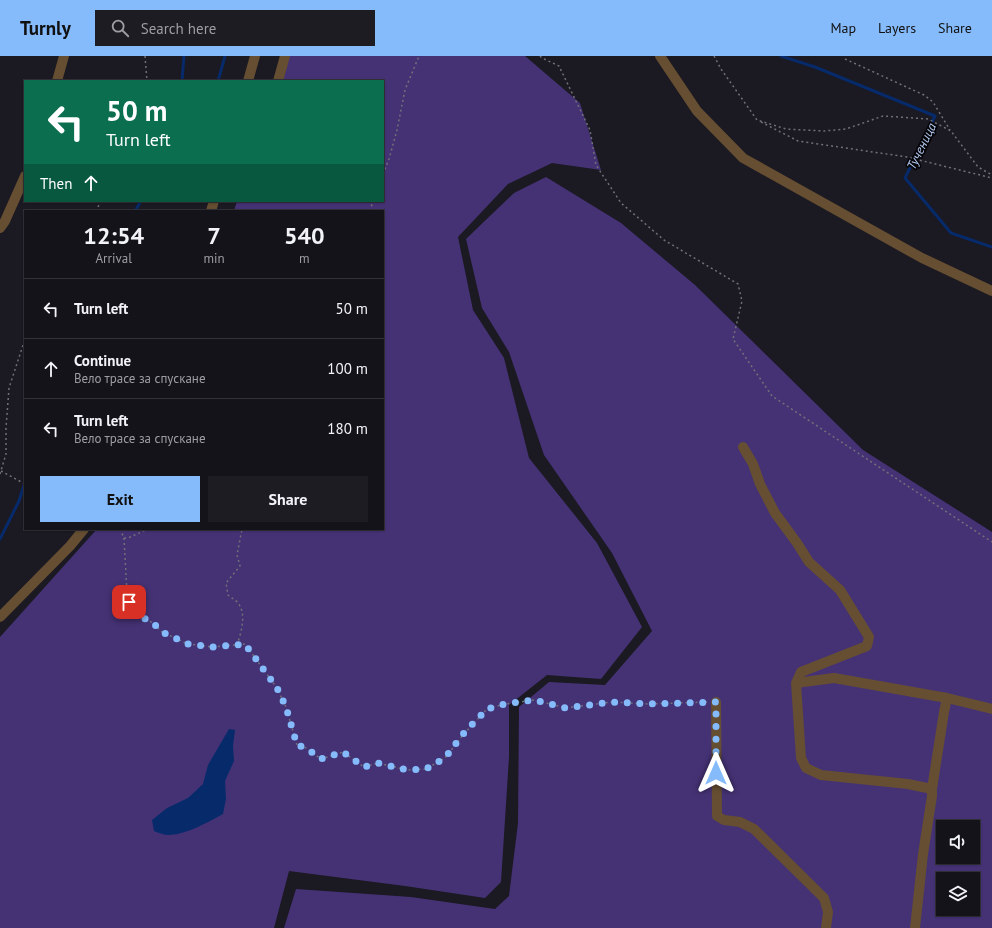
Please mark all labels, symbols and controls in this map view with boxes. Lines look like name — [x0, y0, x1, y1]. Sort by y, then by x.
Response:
search box — [95, 10, 375, 46]
text: Turnly — [20, 16, 71, 40]
icon: search — [109, 17, 131, 39]
text: Search here — [141, 19, 216, 38]
text: Map — [830, 19, 856, 37]
text: Layers — [878, 19, 916, 37]
text: Share — [938, 19, 972, 37]
text: 50 m — [106, 92, 167, 129]
icon: left — [40, 96, 92, 148]
water label: Тученица — [903, 119, 940, 172]
text: Turn left — [106, 128, 171, 151]
icon: ahead — [80, 172, 102, 194]
text: Then — [40, 174, 72, 193]
text: 12:54 — [83, 220, 144, 251]
text: 7 — [207, 220, 221, 251]
text: 540 — [284, 220, 325, 251]
text: Arrival — [96, 250, 132, 267]
text: min — [203, 250, 225, 267]
text: m — [299, 250, 310, 267]
icon: left — [40, 298, 62, 320]
text: Turn left — [74, 299, 128, 318]
text: 50 m — [335, 299, 368, 318]
text: Continue — [74, 351, 131, 370]
icon: ahead — [40, 358, 62, 380]
text: 100 m — [327, 359, 368, 378]
text: Вело трасе за спускане — [74, 370, 205, 387]
text: Turn left — [74, 411, 128, 430]
icon: left — [40, 418, 62, 440]
text: 180 m — [327, 419, 368, 438]
text: Вело трасе за спускане — [74, 430, 205, 447]
button: Exit — [40, 476, 200, 522]
button: Share — [208, 476, 368, 522]
pin — [112, 585, 146, 619]
icon: arrive — [118, 591, 140, 613]
position arrow — [695, 752, 737, 794]
map controls — [936, 820, 980, 916]
button: sound — [936, 820, 980, 864]
button: layers — [936, 872, 980, 916]

